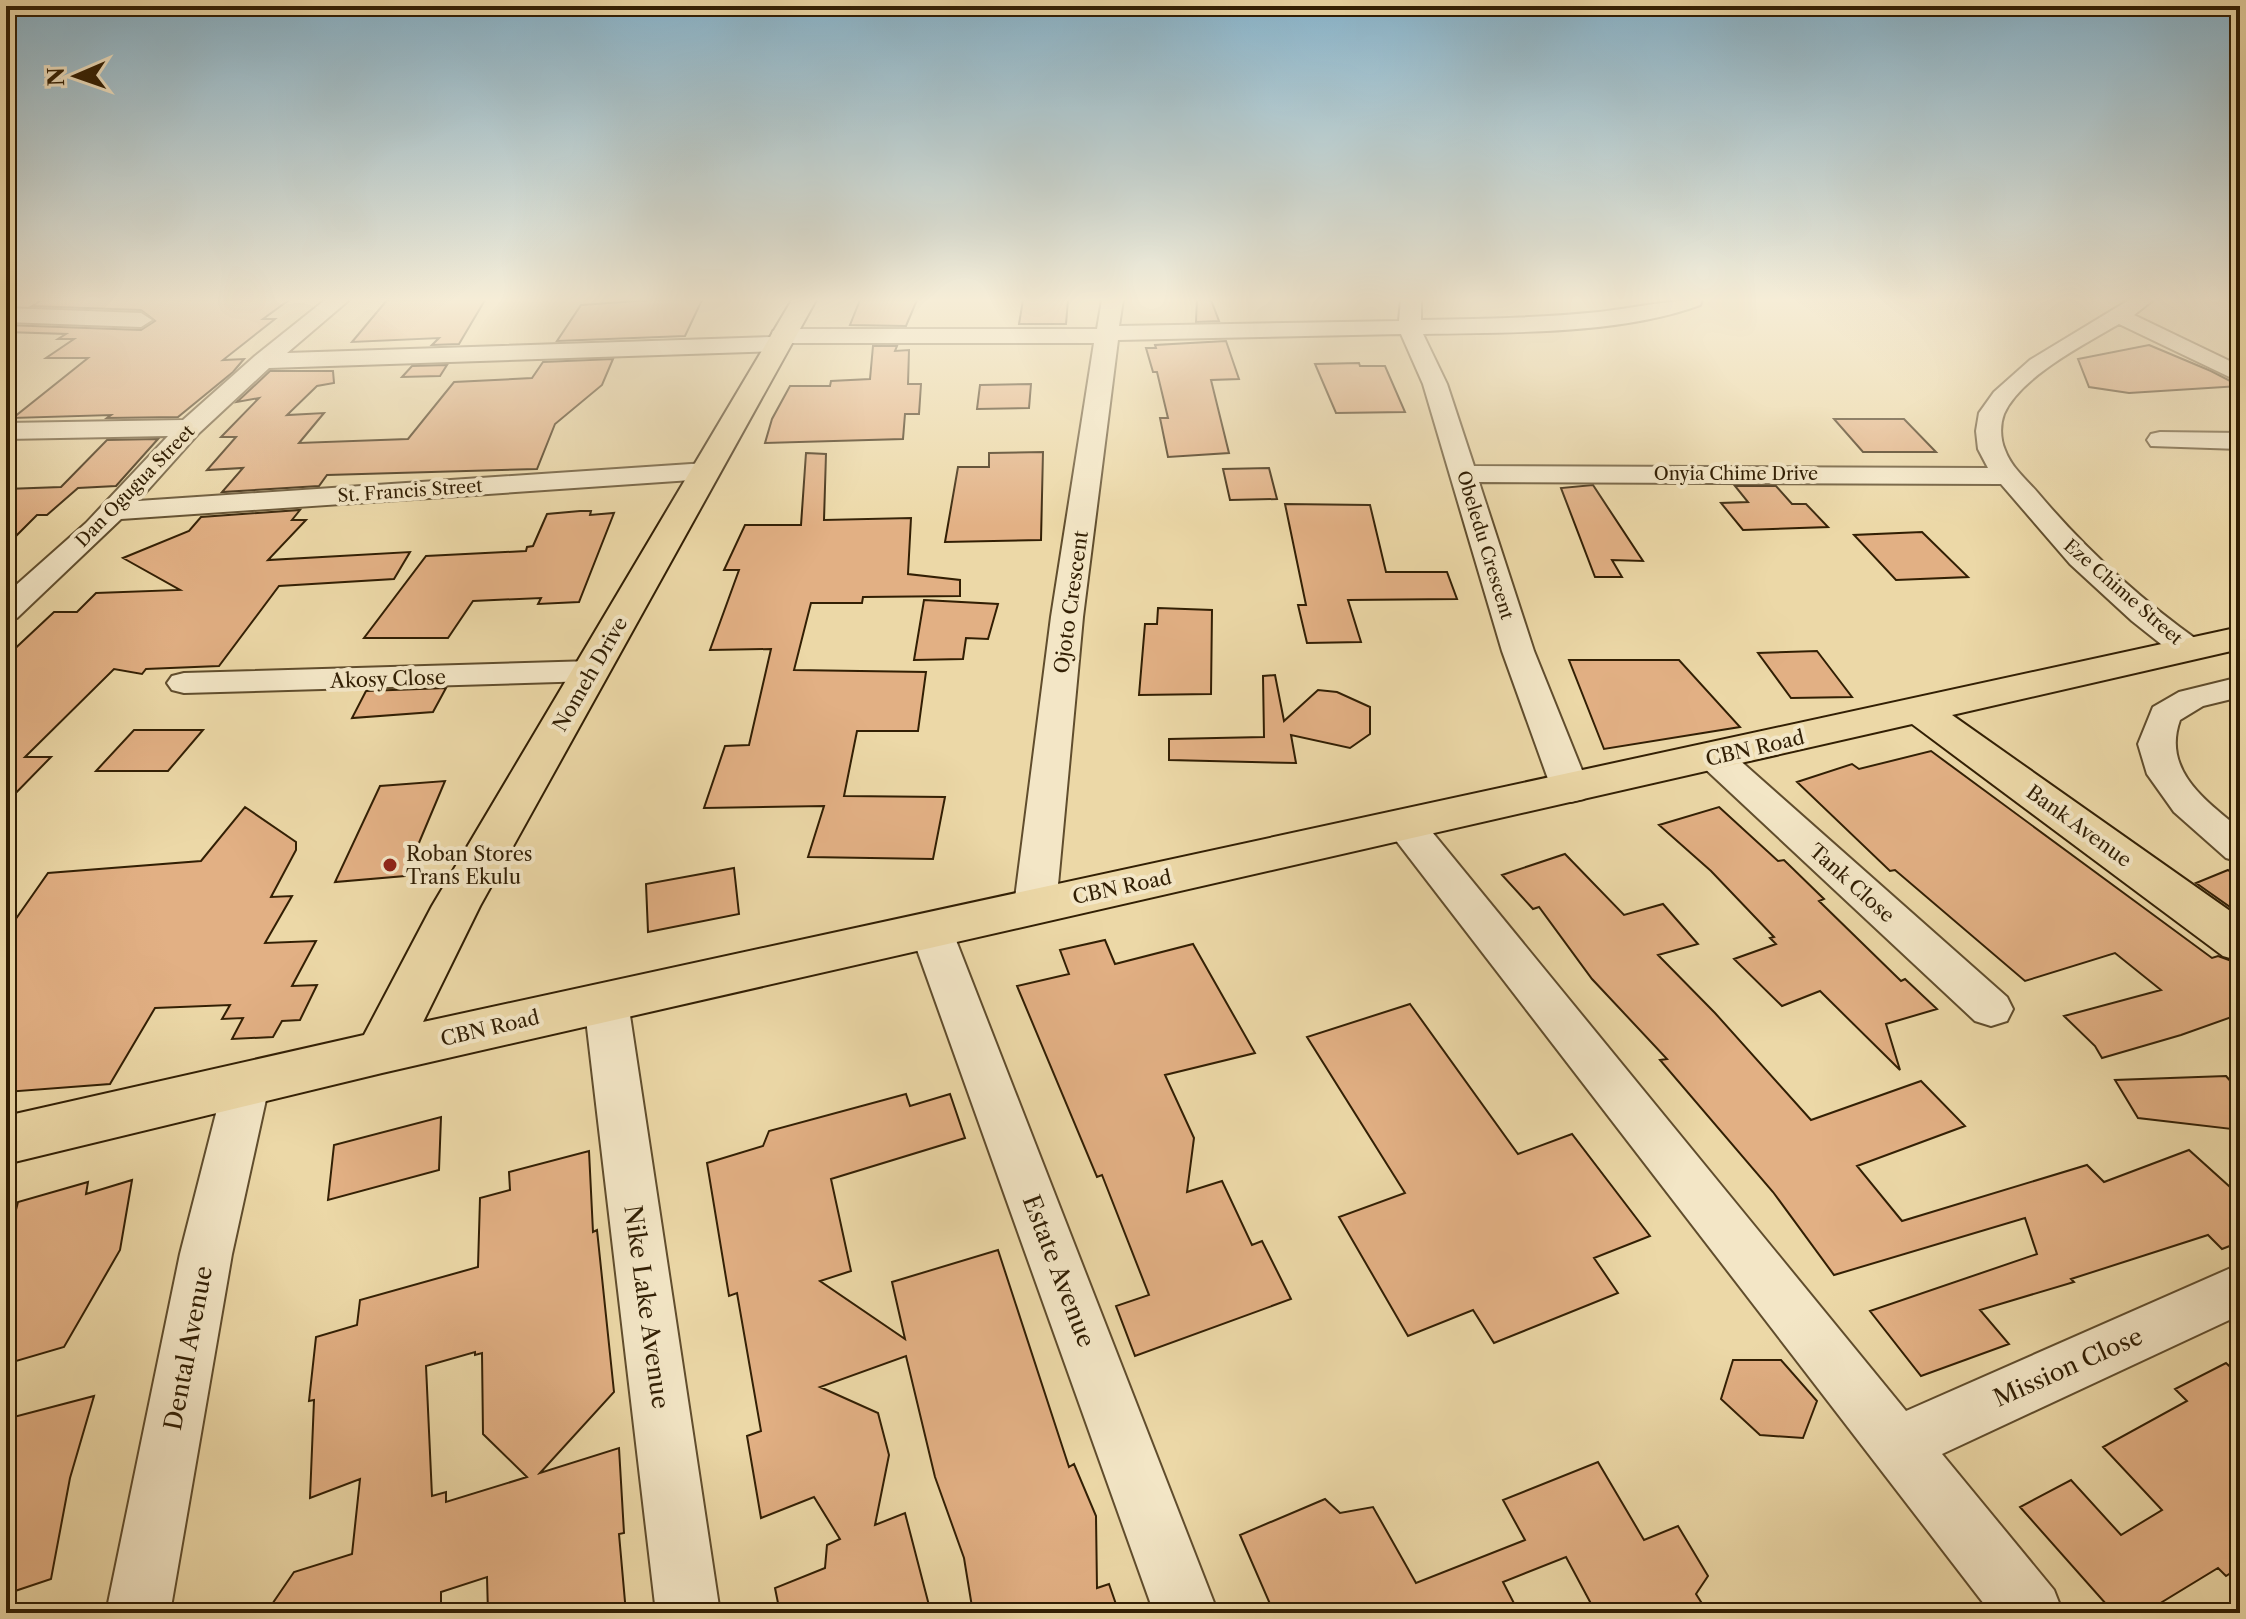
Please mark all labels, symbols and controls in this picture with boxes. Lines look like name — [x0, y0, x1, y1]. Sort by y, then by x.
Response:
north arrow — [36, 36, 116, 116]
text: N — [43, 67, 70, 87]
street label: Dan Ogugua Street — [71, 420, 199, 552]
street label: Onyia Chime Drive — [1654, 463, 1818, 485]
street label: Obeledu Crescent — [1452, 468, 1518, 623]
street label: St. Francis Street — [337, 475, 484, 507]
street label: Ojoto Crescent — [1049, 529, 1093, 675]
street label: Eze Chime Street — [2059, 535, 2187, 650]
street label: Nomeh Drive — [548, 613, 632, 735]
street label: Akosy Close — [329, 665, 446, 693]
street label: CBN Road — [1703, 725, 1807, 771]
street label: Bank Avenue — [2022, 780, 2136, 872]
street label: Tank Close — [1805, 839, 1899, 927]
place label: Roban Stores Trans Ekulu — [406, 842, 533, 889]
marker: Roban Stores Trans Ekulu — [381, 856, 399, 874]
street label: CBN Road — [1070, 865, 1174, 909]
street label: CBN Road — [438, 1005, 542, 1051]
street label: Estate Avenue — [1017, 1191, 1101, 1351]
street label: Nike Lake Avenue — [618, 1203, 676, 1411]
street label: Dental Avenue — [158, 1263, 218, 1433]
street label: Mission Close — [1989, 1321, 2147, 1413]

